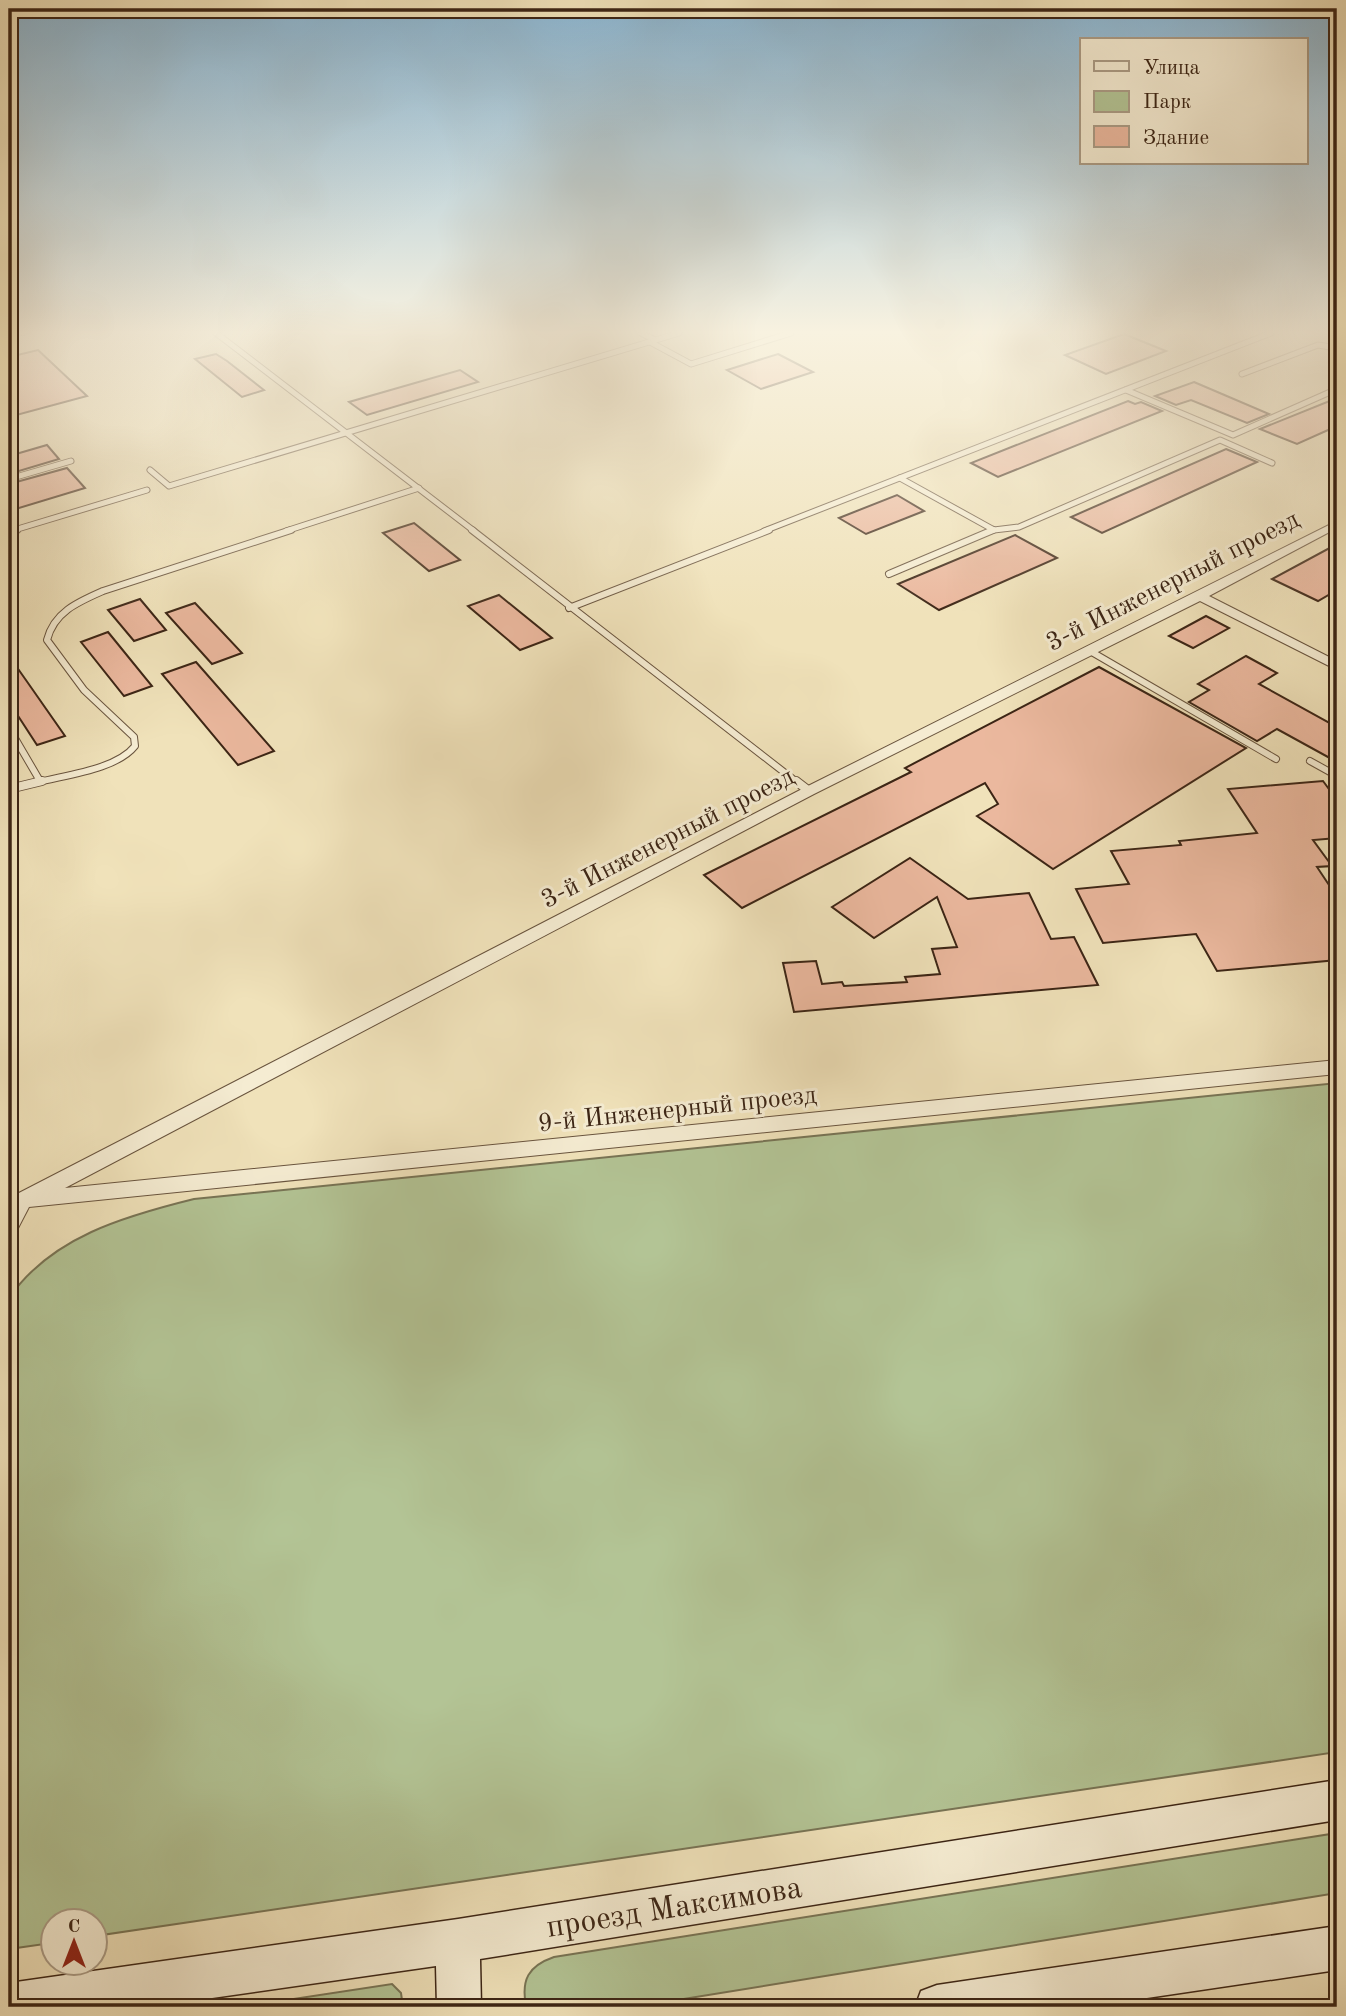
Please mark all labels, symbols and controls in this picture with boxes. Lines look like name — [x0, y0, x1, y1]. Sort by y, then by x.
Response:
legend — [1080, 38, 1308, 164]
text: Улица — [1143, 58, 1200, 79]
text: Парк — [1143, 92, 1192, 113]
text: Здание — [1143, 128, 1209, 149]
street label: 3-й Инженерный проезд — [1042, 507, 1304, 657]
street label: 3-й Инженерный проезд — [537, 764, 799, 914]
street label: 9-й Инженерный проезд — [537, 1082, 818, 1138]
street label: проезд Максимова — [544, 1873, 805, 1945]
north arrow — [38, 1908, 108, 1978]
text: С — [68, 1918, 80, 1937]

